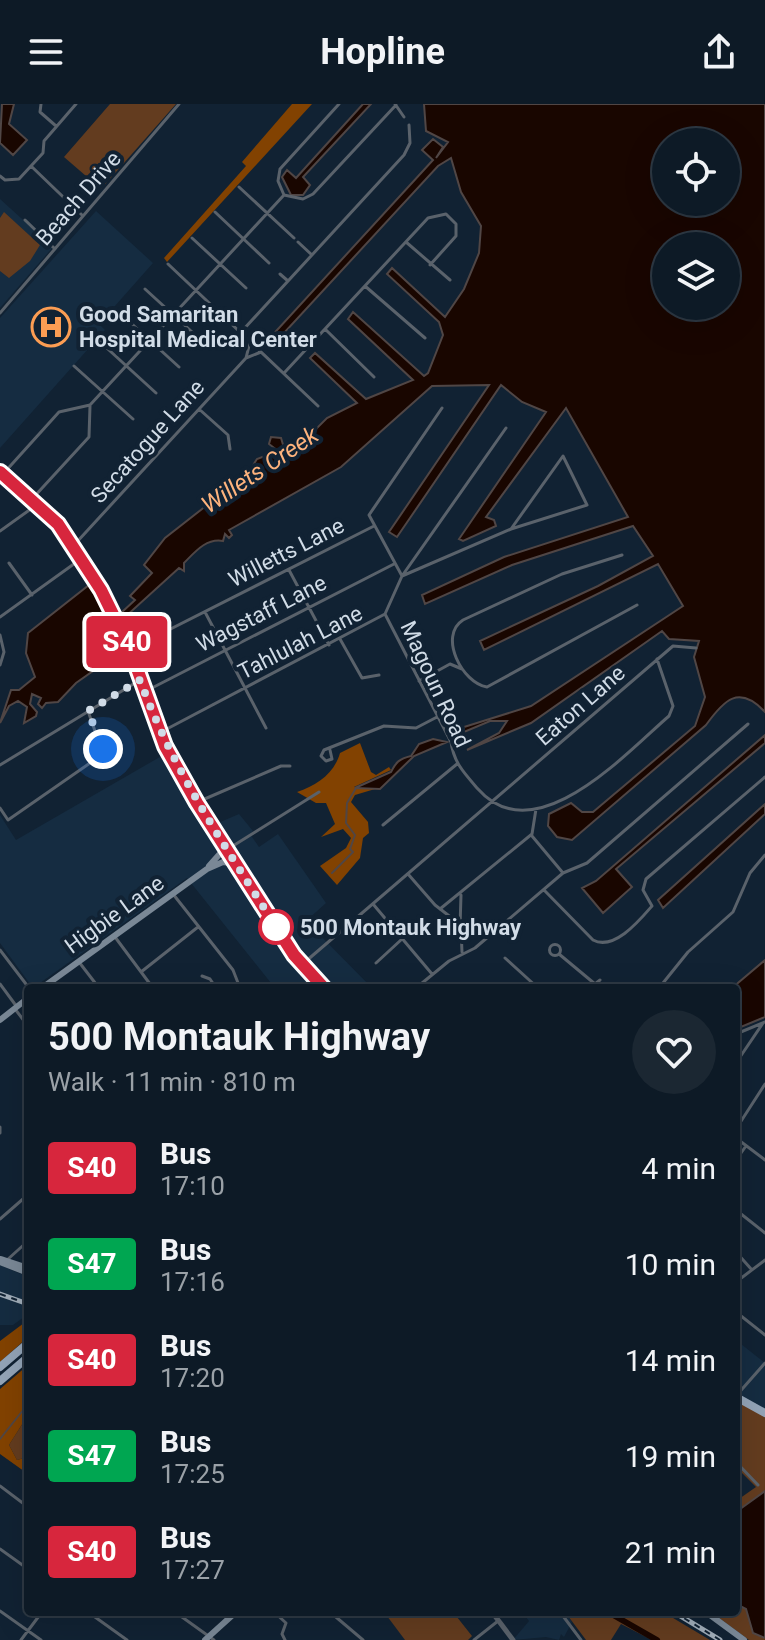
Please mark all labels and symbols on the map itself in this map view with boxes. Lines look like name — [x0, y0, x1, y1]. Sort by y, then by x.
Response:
street label: Beach Drive — [31, 146, 126, 250]
place label: Good Samaritan Hospital Medical Center — [79, 302, 317, 352]
hospital icon: Good Samaritan Hospital Medical Center — [30, 306, 72, 348]
street label: Secatogue Lane — [86, 375, 209, 508]
water label: Willets Creek — [196, 420, 325, 519]
street label: Willetts Lane — [224, 513, 348, 592]
street label: Wagstaff Lane — [192, 570, 330, 657]
street label: Tahlulah Lane — [234, 600, 366, 684]
line badge: S40 — [81, 616, 173, 668]
street label: Magoun Road — [395, 617, 476, 751]
street label: Eaton Lane — [531, 660, 630, 751]
your location — [83, 729, 123, 769]
street label: Higbie Lane — [60, 870, 169, 959]
marker: 500 Montauk Highway — [259, 910, 293, 944]
place label: 500 Montauk Highway — [300, 915, 522, 940]

